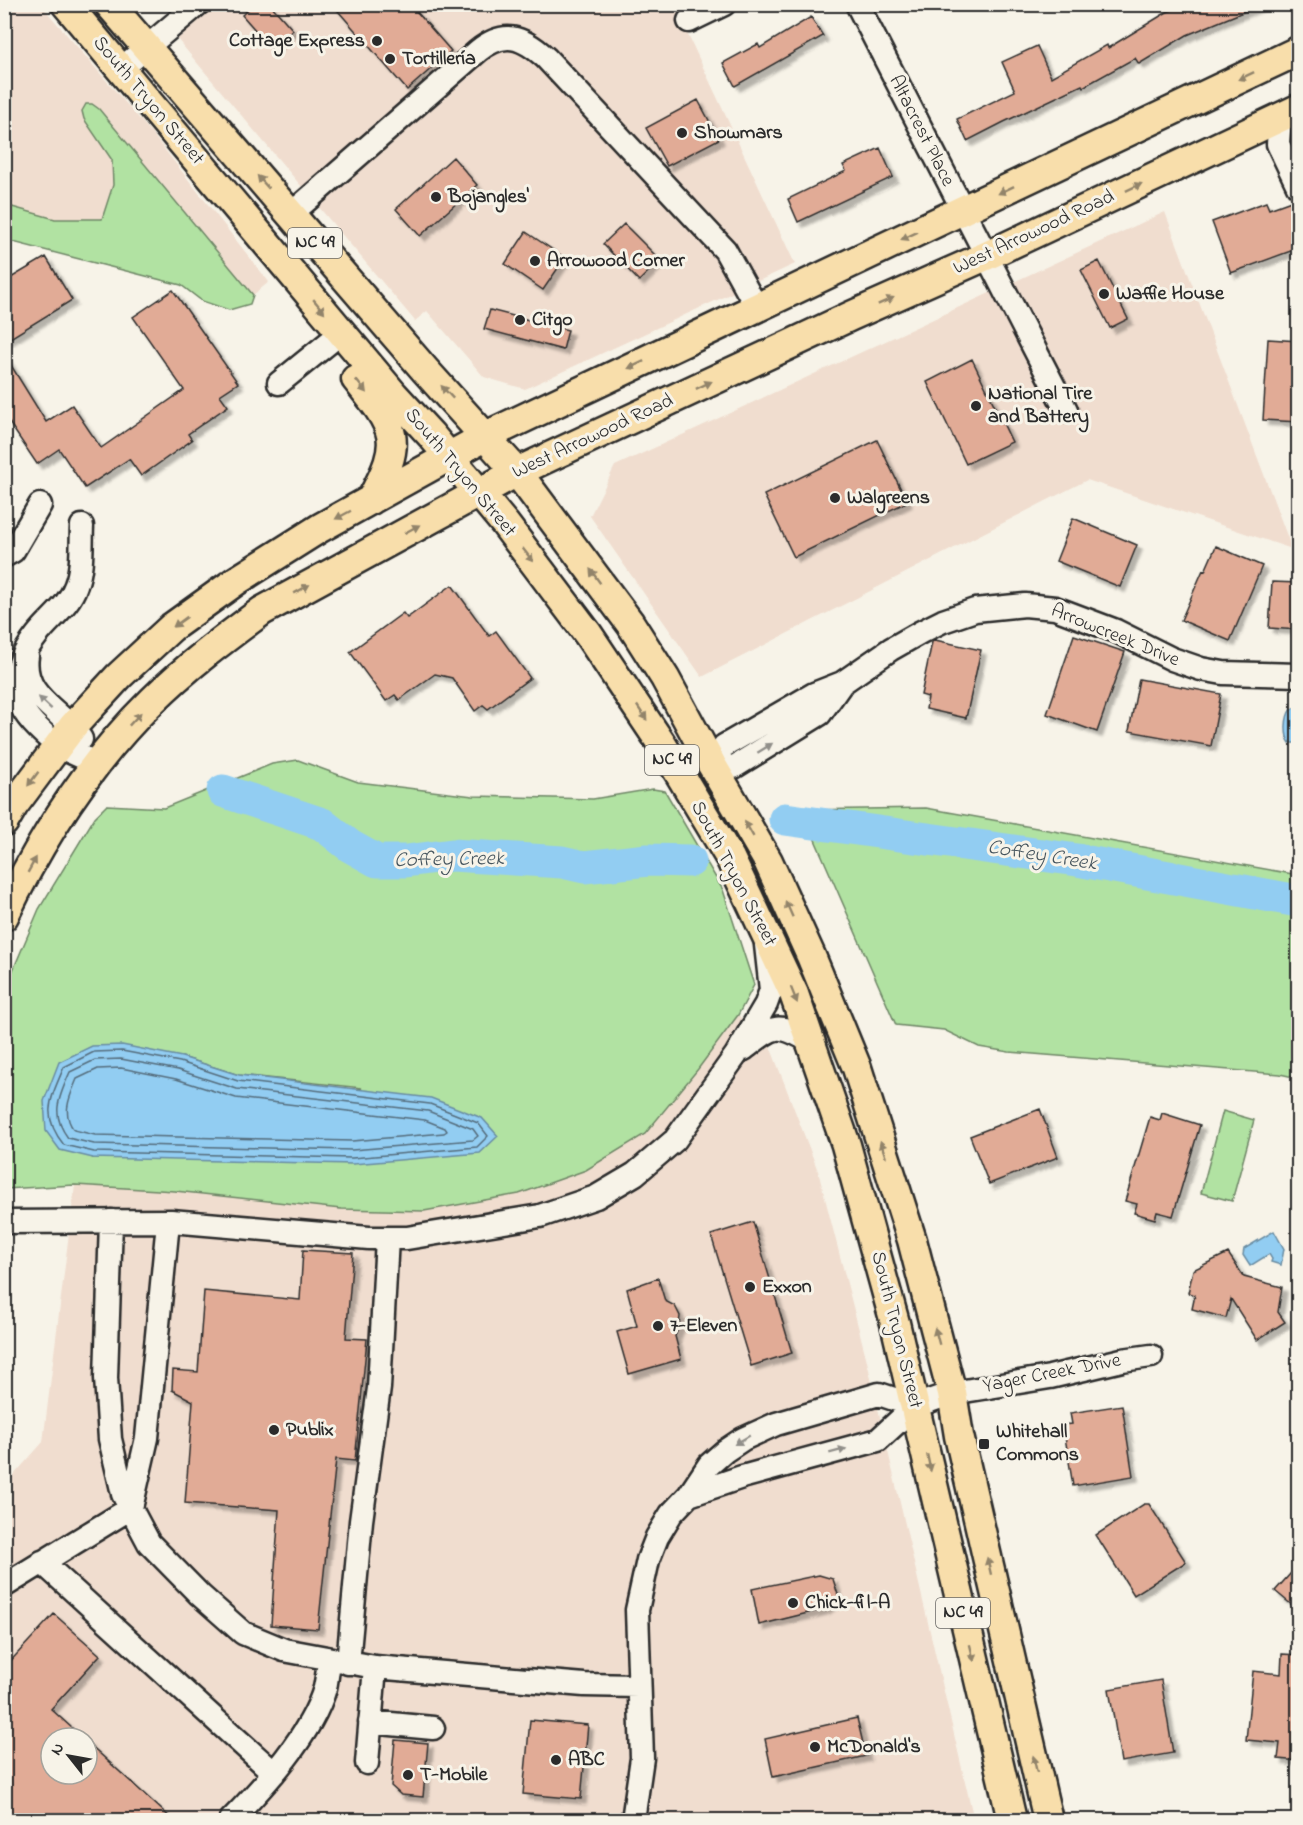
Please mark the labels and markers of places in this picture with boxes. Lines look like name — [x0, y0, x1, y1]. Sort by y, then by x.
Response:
place label: Cottage Express — [229, 27, 365, 57]
marker: Cottage Express — [370, 34, 384, 48]
place label: Tortillería — [402, 45, 476, 74]
marker: Tortillería — [383, 52, 397, 66]
place label: Showmars — [694, 119, 783, 148]
marker: Showmars — [675, 126, 689, 140]
place label: Bojangles' — [447, 183, 530, 213]
marker: Bojangles' — [429, 190, 443, 204]
place label: Arrowood Corner — [547, 247, 685, 276]
marker: Arrowood Corner — [528, 254, 542, 268]
place label: Waffle House — [1116, 280, 1225, 309]
marker: Waffle House — [1097, 287, 1111, 301]
place label: Citgo — [532, 306, 573, 336]
marker: Citgo — [513, 313, 527, 327]
place label: National Tire and Battery — [988, 380, 1093, 433]
marker: National Tire and Battery — [969, 399, 983, 413]
place label: Walgreens — [847, 484, 930, 514]
marker: Walgreens — [828, 491, 842, 505]
place label: Exxon — [762, 1273, 812, 1302]
marker: Exxon — [743, 1280, 757, 1294]
place label: 7-Eleven — [670, 1312, 737, 1341]
marker: 7-Eleven — [651, 1319, 665, 1333]
place label: Publix — [286, 1416, 334, 1445]
place label: Whitehall Commons — [996, 1418, 1079, 1470]
marker: Publix — [267, 1423, 281, 1437]
marker: Whitehall Commons — [977, 1437, 991, 1451]
place label: Chick-fil-A — [805, 1589, 890, 1618]
marker: Chick-fil-A — [786, 1596, 800, 1610]
place label: McDonald's — [827, 1733, 921, 1762]
marker: McDonald's — [808, 1740, 822, 1754]
place label: ABC — [568, 1746, 605, 1775]
marker: ABC — [549, 1753, 563, 1767]
place label: T-Mobile — [420, 1761, 488, 1790]
marker: T-Mobile — [401, 1768, 415, 1782]

